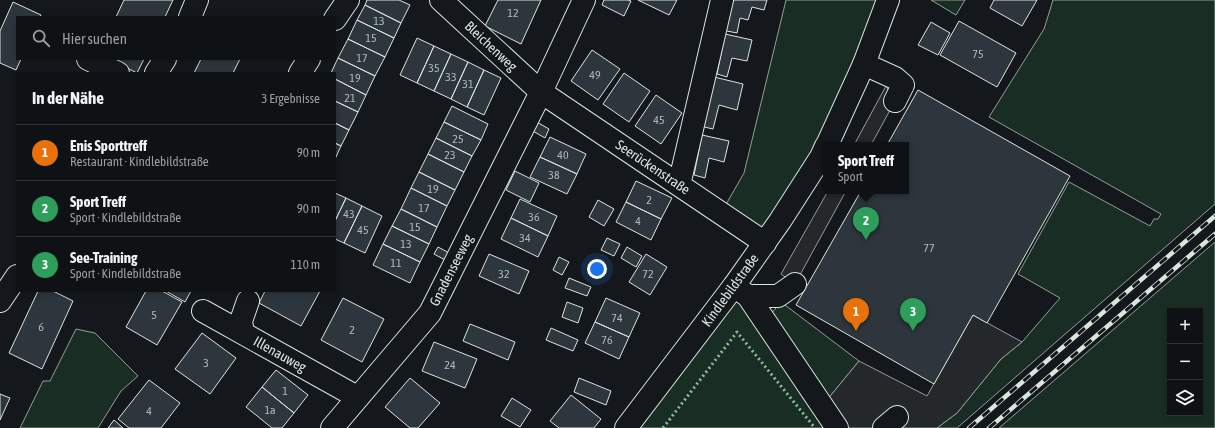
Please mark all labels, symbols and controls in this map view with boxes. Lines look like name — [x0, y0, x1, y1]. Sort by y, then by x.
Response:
house number: 12 — [507, 6, 519, 20]
house number: 13 — [373, 14, 385, 28]
search box — [16, 16, 336, 60]
street label: Bleichenweg — [462, 18, 520, 74]
icon: search — [30, 27, 52, 49]
text: Hier suchen — [62, 30, 127, 47]
house number: 15 — [365, 31, 377, 45]
house number: 75 — [972, 47, 984, 61]
house number: 17 — [356, 51, 368, 65]
house number: 35 — [428, 61, 440, 75]
house number: 49 — [589, 68, 601, 82]
house number: 33 — [445, 70, 457, 84]
house number: 19 — [349, 71, 361, 85]
house number: 31 — [462, 77, 474, 91]
text: In der Nähe — [32, 88, 104, 108]
text: 3 Ergebnisse — [261, 91, 320, 106]
house number: 21 — [344, 91, 356, 105]
house number: 45 — [653, 113, 665, 127]
house number: 25 — [452, 132, 464, 146]
street label: Seerückenstraße — [613, 136, 693, 198]
text: Enis Sporttreff — [70, 137, 147, 154]
popup — [823, 142, 909, 194]
text: 1 — [42, 145, 48, 160]
text: 90 m — [297, 145, 320, 160]
house number: 23 — [444, 148, 456, 162]
house number: 40 — [557, 148, 569, 162]
text: Sport Treff — [838, 152, 894, 169]
text: Restaurant · Kindlebildstraße — [70, 154, 209, 169]
house number: 38 — [548, 168, 560, 182]
text: Sport — [838, 169, 863, 184]
house number: 19 — [427, 182, 439, 196]
text: Sport Treff — [70, 193, 126, 210]
house number: 2 — [646, 193, 652, 207]
text: 2 — [42, 201, 48, 216]
text: 90 m — [297, 201, 320, 216]
house number: 17 — [418, 201, 430, 215]
house number: 43 — [343, 207, 355, 221]
pin: 2 — [853, 207, 879, 240]
text: Sport · Kindlebildstraße — [70, 210, 181, 225]
house number: 36 — [528, 210, 540, 224]
house number: 4 — [635, 214, 641, 228]
house number: 15 — [409, 220, 421, 234]
house number: 45 — [357, 223, 369, 237]
street label: Gnadenseeweg — [426, 231, 476, 309]
house number: 34 — [519, 231, 531, 245]
house number: 13 — [400, 237, 412, 251]
house number: 77 — [923, 241, 935, 255]
text: See-Training — [70, 249, 138, 266]
street label: Kindlebildstraße — [698, 251, 762, 329]
house number: 11 — [390, 256, 402, 270]
text: 3 — [42, 257, 48, 272]
text: 110 m — [291, 257, 320, 272]
your location — [587, 259, 607, 279]
text: Sport · Kindlebildstraße — [70, 266, 181, 281]
house number: 32 — [498, 267, 510, 281]
house number: 72 — [642, 267, 654, 281]
pin: 1 — [843, 298, 869, 331]
pin: 3 — [900, 298, 926, 331]
house number: 5 — [151, 308, 157, 322]
map controls — [1167, 308, 1203, 416]
button: + — [1167, 308, 1203, 344]
house number: 74 — [611, 311, 623, 325]
house number: 6 — [38, 320, 44, 334]
house number: 2 — [349, 323, 355, 337]
street label: Illenauweg — [251, 333, 309, 375]
house number: 76 — [601, 333, 613, 347]
button: − — [1167, 344, 1203, 380]
house number: 3 — [203, 356, 209, 370]
house number: 24 — [444, 358, 456, 372]
button: layers — [1167, 380, 1203, 416]
house number: 1 — [282, 384, 288, 398]
house number: 1a — [264, 403, 276, 417]
house number: 4 — [146, 404, 152, 418]

